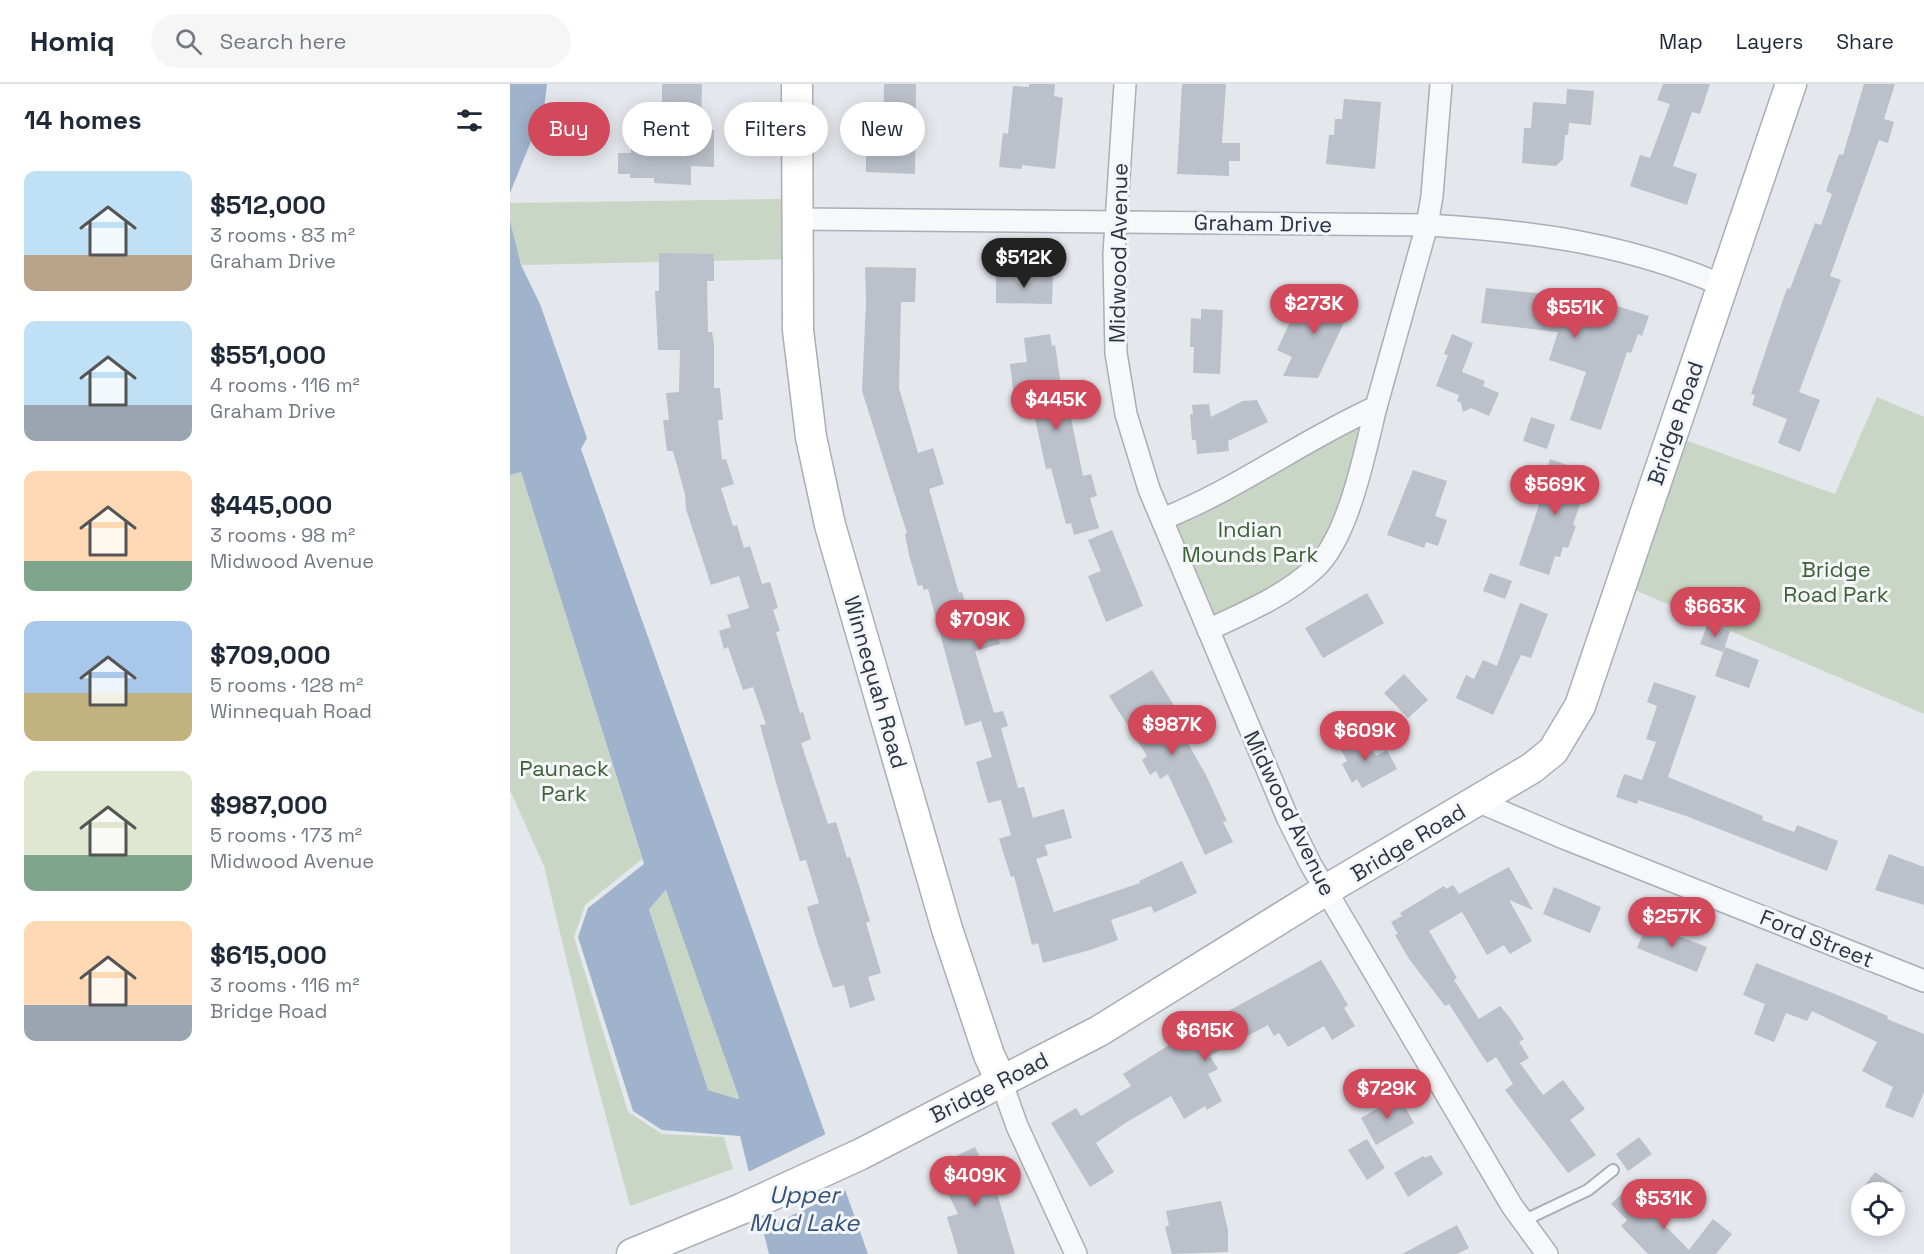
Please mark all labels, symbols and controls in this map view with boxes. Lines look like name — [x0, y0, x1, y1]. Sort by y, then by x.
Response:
search box — [151, 14, 571, 68]
text: Homiq — [30, 23, 115, 59]
icon: search — [172, 25, 205, 58]
text: Search here — [220, 27, 347, 55]
text: Map — [1659, 28, 1703, 55]
text: Layers — [1736, 28, 1803, 55]
text: Share — [1836, 28, 1894, 55]
chip: Buy — [528, 102, 610, 156]
chip: Rent — [622, 102, 712, 156]
chip: Filters — [724, 102, 828, 156]
chip: New — [840, 102, 925, 156]
text: 14 homes — [24, 103, 142, 137]
icon: filters — [453, 104, 486, 137]
street label: Midwood Avenue — [1102, 163, 1134, 343]
text: $512,000 — [210, 188, 326, 222]
icon: home — [72, 195, 144, 267]
street label: Graham Drive — [1194, 208, 1332, 238]
text: 3 rooms · 83 m² — [210, 222, 355, 248]
pin: $512K — [982, 238, 1066, 289]
text: $512K — [995, 244, 1053, 270]
text: Graham Drive — [210, 248, 336, 274]
pin: $273K — [1272, 284, 1356, 335]
pin: $551K — [1533, 288, 1617, 339]
text: $273K — [1284, 290, 1344, 316]
text: $551K — [1546, 294, 1604, 320]
text: $551,000 — [210, 338, 326, 372]
icon: home — [72, 345, 144, 417]
street label: Bridge Road — [1641, 357, 1709, 489]
text: 4 rooms · 116 m² — [210, 372, 360, 398]
pin: $445K — [1014, 380, 1098, 431]
text: $445K — [1025, 386, 1087, 412]
text: Graham Drive — [210, 398, 336, 424]
pin: $569K — [1513, 465, 1597, 516]
text: $569K — [1524, 471, 1586, 497]
text: $445,000 — [210, 488, 332, 522]
icon: home — [72, 495, 144, 567]
park label: Indian Mounds Park — [1182, 515, 1319, 568]
text: 3 rooms · 98 m² — [210, 522, 355, 548]
text: Midwood Avenue — [210, 548, 374, 574]
park label: Bridge Road Park — [1783, 555, 1889, 608]
pin: $663K — [1673, 587, 1757, 638]
street label: Winnequah Road — [838, 593, 914, 771]
text: $663K — [1684, 593, 1746, 619]
pin: $709K — [938, 600, 1022, 651]
text: $709K — [950, 606, 1010, 632]
text: $709,000 — [210, 638, 331, 672]
icon: home — [72, 645, 144, 717]
text: 5 rooms · 128 m² — [210, 672, 363, 698]
text: Winnequah Road — [210, 698, 372, 724]
pin: $987K — [1130, 705, 1214, 756]
text: $987K — [1142, 711, 1202, 737]
pin: $609K — [1323, 711, 1407, 762]
text: $609K — [1334, 717, 1396, 743]
street label: Midwood Avenue — [1238, 726, 1342, 900]
park label: Paunack Park — [519, 754, 609, 807]
text: $987,000 — [210, 788, 328, 822]
icon: home — [72, 795, 144, 867]
street label: Bridge Road — [1345, 797, 1471, 887]
text: 5 rooms · 173 m² — [210, 822, 362, 848]
text: Midwood Avenue — [210, 848, 374, 874]
pin: $257K — [1630, 897, 1714, 948]
street label: Ford Street — [1756, 902, 1878, 974]
text: $257K — [1642, 903, 1702, 929]
text: $615,000 — [210, 938, 327, 972]
icon: home — [72, 945, 144, 1017]
text: 3 rooms · 116 m² — [210, 972, 360, 998]
text: Bridge Road — [210, 998, 327, 1024]
pin: $615K — [1163, 1011, 1247, 1062]
text: $615K — [1176, 1017, 1234, 1043]
street label: Bridge Road — [925, 1045, 1053, 1129]
pin: $729K — [1345, 1069, 1429, 1120]
text: $729K — [1357, 1075, 1417, 1101]
pin: $409K — [933, 1156, 1017, 1207]
text: $409K — [944, 1162, 1006, 1188]
water label: Upper Mud Lake — [749, 1179, 860, 1238]
pin: $531K — [1622, 1179, 1706, 1230]
map controls — [1851, 1182, 1905, 1236]
button: locate — [1851, 1182, 1905, 1236]
text: $531K — [1635, 1185, 1693, 1211]

